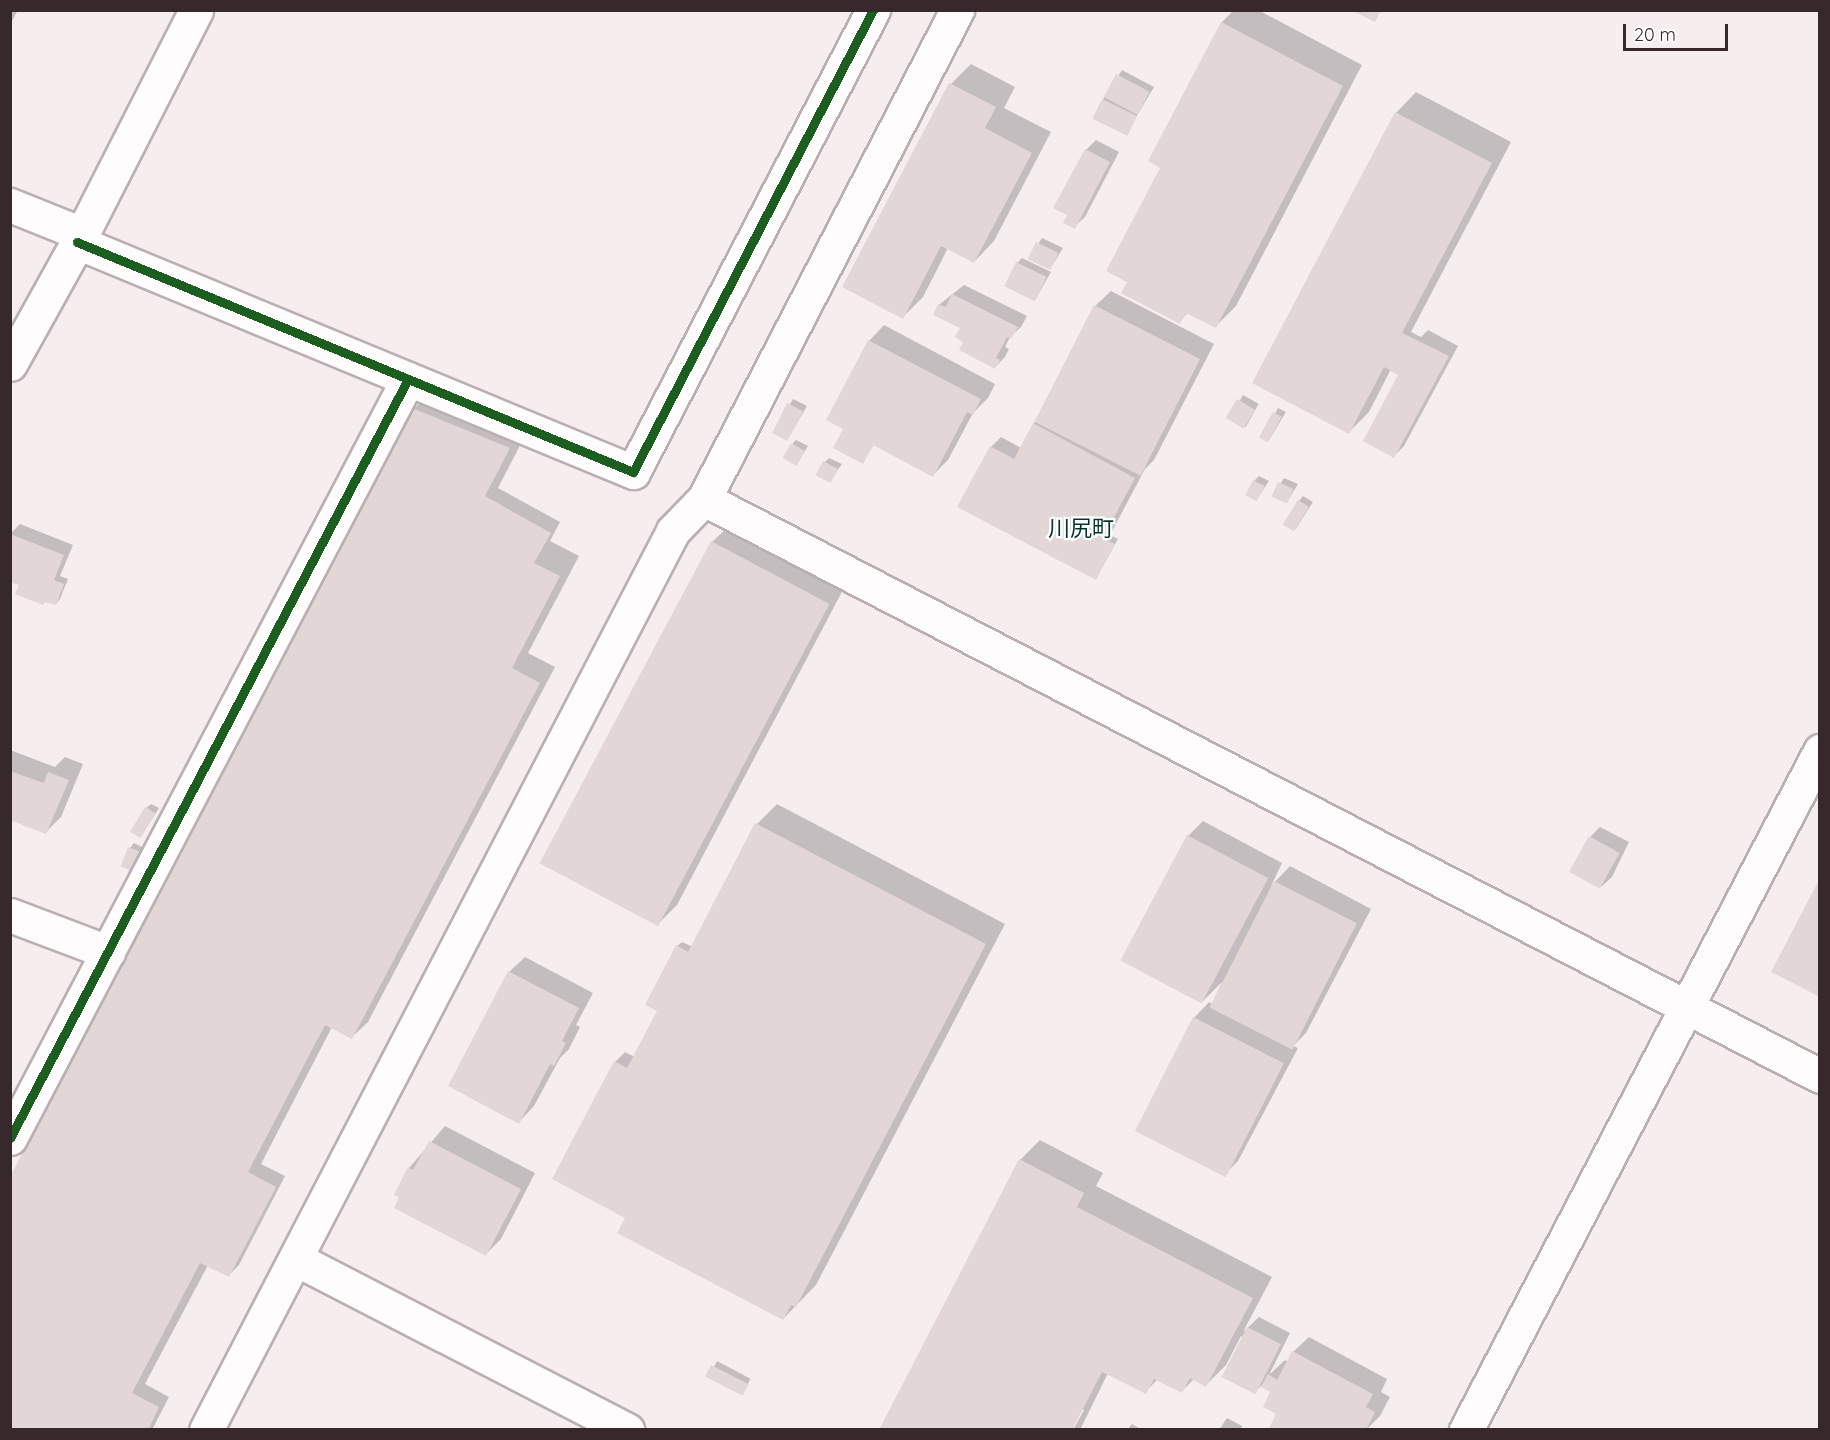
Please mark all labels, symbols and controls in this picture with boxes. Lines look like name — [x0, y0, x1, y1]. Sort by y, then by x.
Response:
scale bar — [1626, 12, 1731, 50]
text: 20 m — [1634, 23, 1676, 46]
district label: 川尻町 — [1048, 516, 1114, 542]

